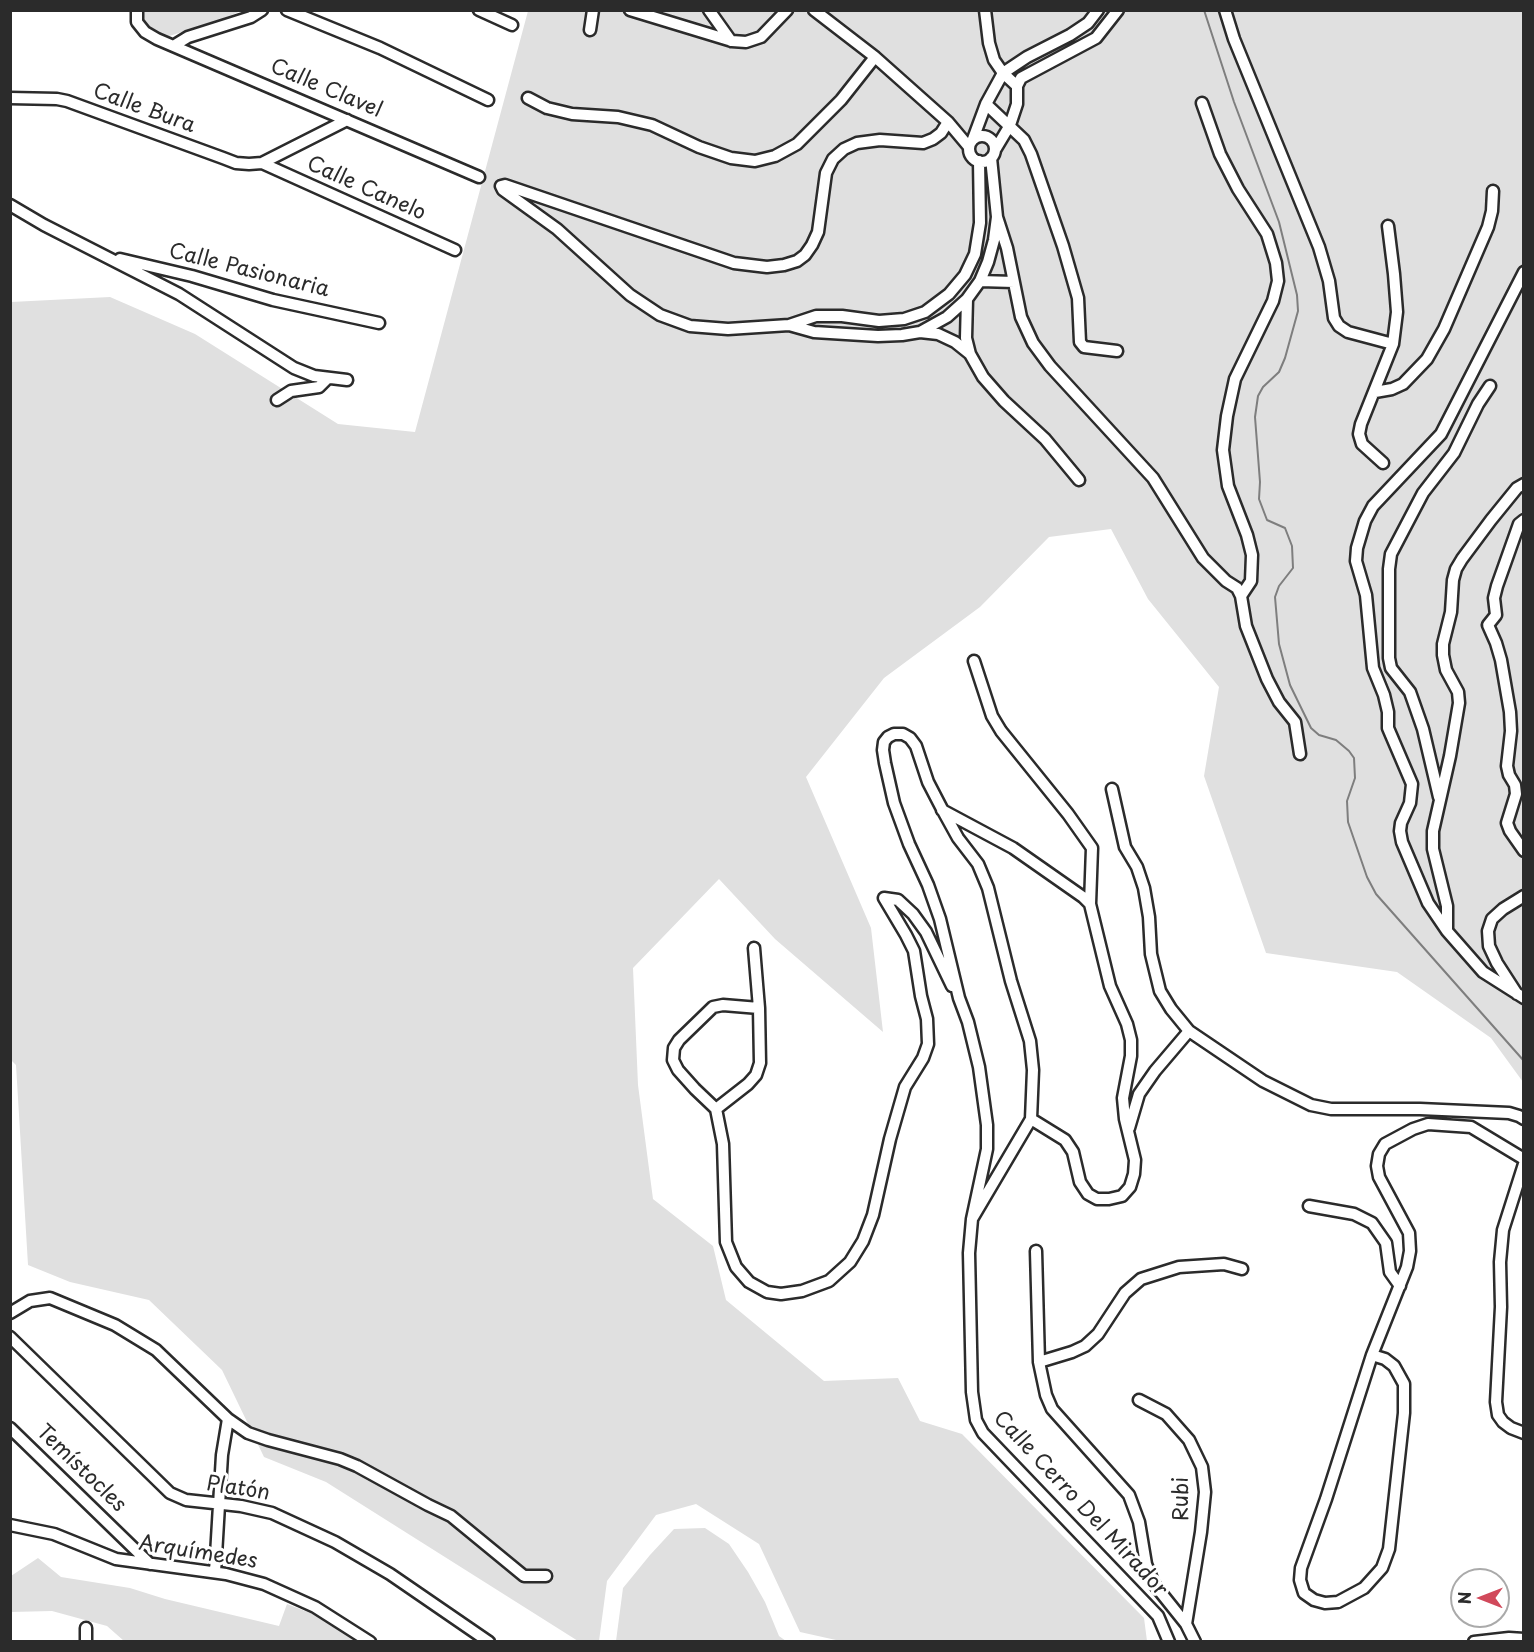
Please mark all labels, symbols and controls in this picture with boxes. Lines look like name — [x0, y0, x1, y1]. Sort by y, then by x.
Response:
street label: Calle Clavel — [266, 54, 386, 124]
street label: Calle Bura — [89, 79, 199, 139]
street label: Calle Canelo — [303, 152, 429, 226]
street label: Calle Pasionaria — [166, 239, 332, 303]
street label: Calle Cerro Del Mirador — [988, 1406, 1172, 1602]
street label: Temístocles — [31, 1420, 131, 1518]
street label: Platón — [204, 1472, 272, 1506]
street label: Rubi — [1169, 1477, 1195, 1521]
street label: Arquímedes — [137, 1531, 259, 1575]
north arrow — [1450, 1568, 1510, 1628]
text: N — [1452, 1592, 1476, 1604]

